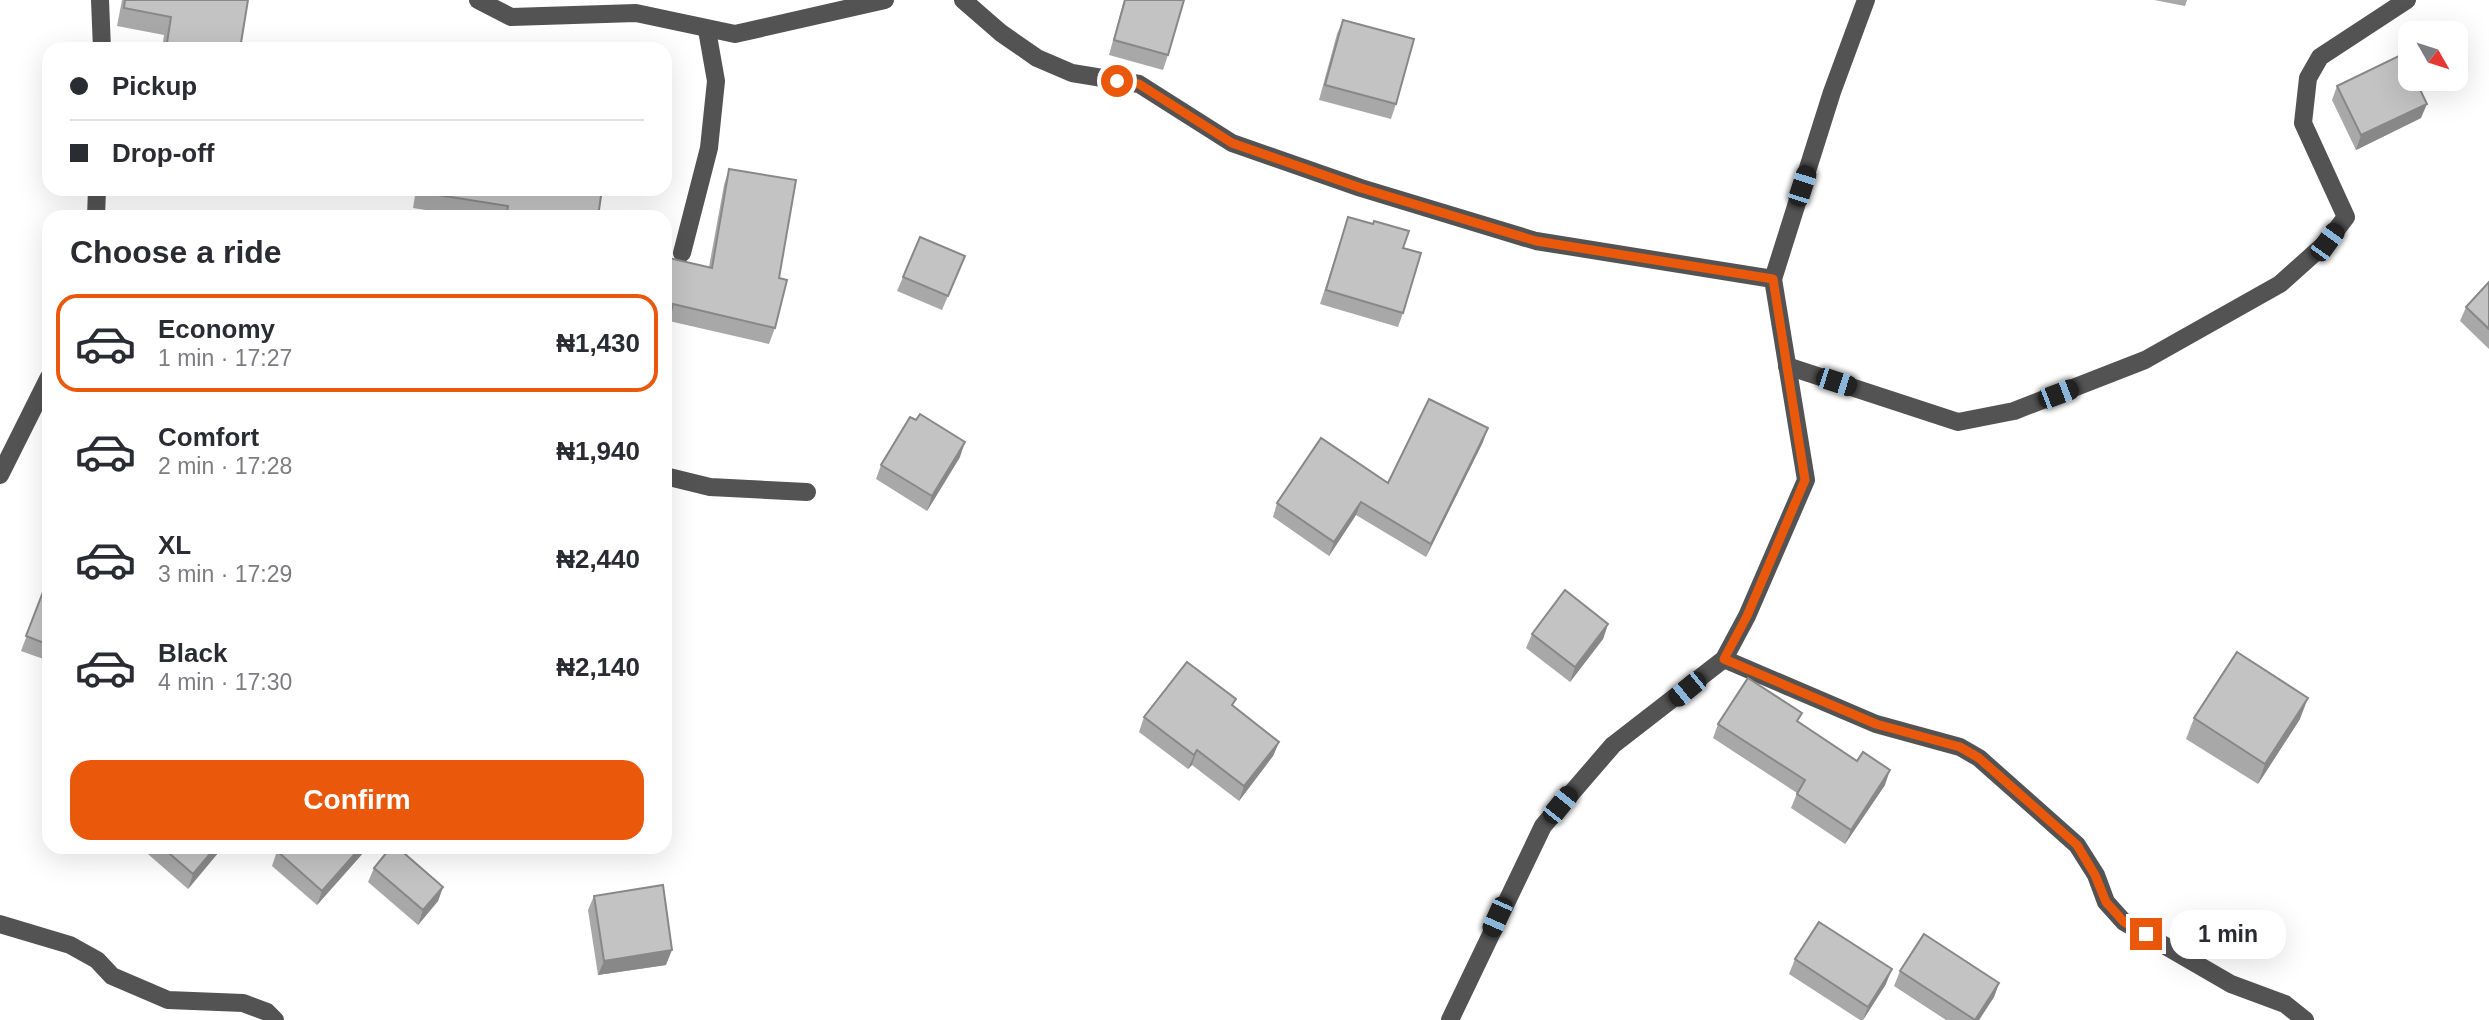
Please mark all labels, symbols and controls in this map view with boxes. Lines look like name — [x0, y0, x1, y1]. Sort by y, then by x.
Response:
north arrow — [2398, 21, 2468, 91]
map controls — [2398, 21, 2468, 91]
route start — [1101, 65, 1133, 97]
text: Pickup — [112, 71, 197, 101]
text: Drop-off — [112, 138, 215, 168]
car — [1786, 163, 1819, 209]
car — [2307, 219, 2348, 265]
text: Choose a ride — [70, 234, 282, 270]
icon: car — [74, 312, 137, 375]
text: Economy — [158, 314, 275, 344]
text: ₦1,430 — [556, 328, 640, 358]
text: 1 min · 17:27 — [158, 345, 292, 371]
car — [1813, 366, 1860, 398]
car — [2035, 377, 2082, 411]
icon: car — [74, 420, 137, 483]
text: Comfort — [158, 422, 259, 452]
text: ₦1,940 — [556, 436, 640, 466]
text: 2 min · 17:28 — [158, 453, 292, 479]
icon: car — [74, 528, 137, 591]
text: XL — [158, 530, 191, 560]
text: ₦2,440 — [556, 544, 640, 574]
text: 3 min · 17:29 — [158, 561, 292, 587]
icon: car — [74, 636, 137, 699]
text: Black — [158, 638, 227, 668]
text: ₦2,140 — [556, 652, 640, 682]
car — [1665, 668, 1710, 710]
text: 4 min · 17:30 — [158, 669, 292, 695]
button: Confirm — [70, 760, 644, 840]
car — [1539, 782, 1582, 828]
car — [1479, 894, 1516, 940]
callout: 1 min — [2170, 909, 2286, 958]
route end — [2130, 918, 2162, 950]
text: 1 min — [2198, 921, 2258, 947]

